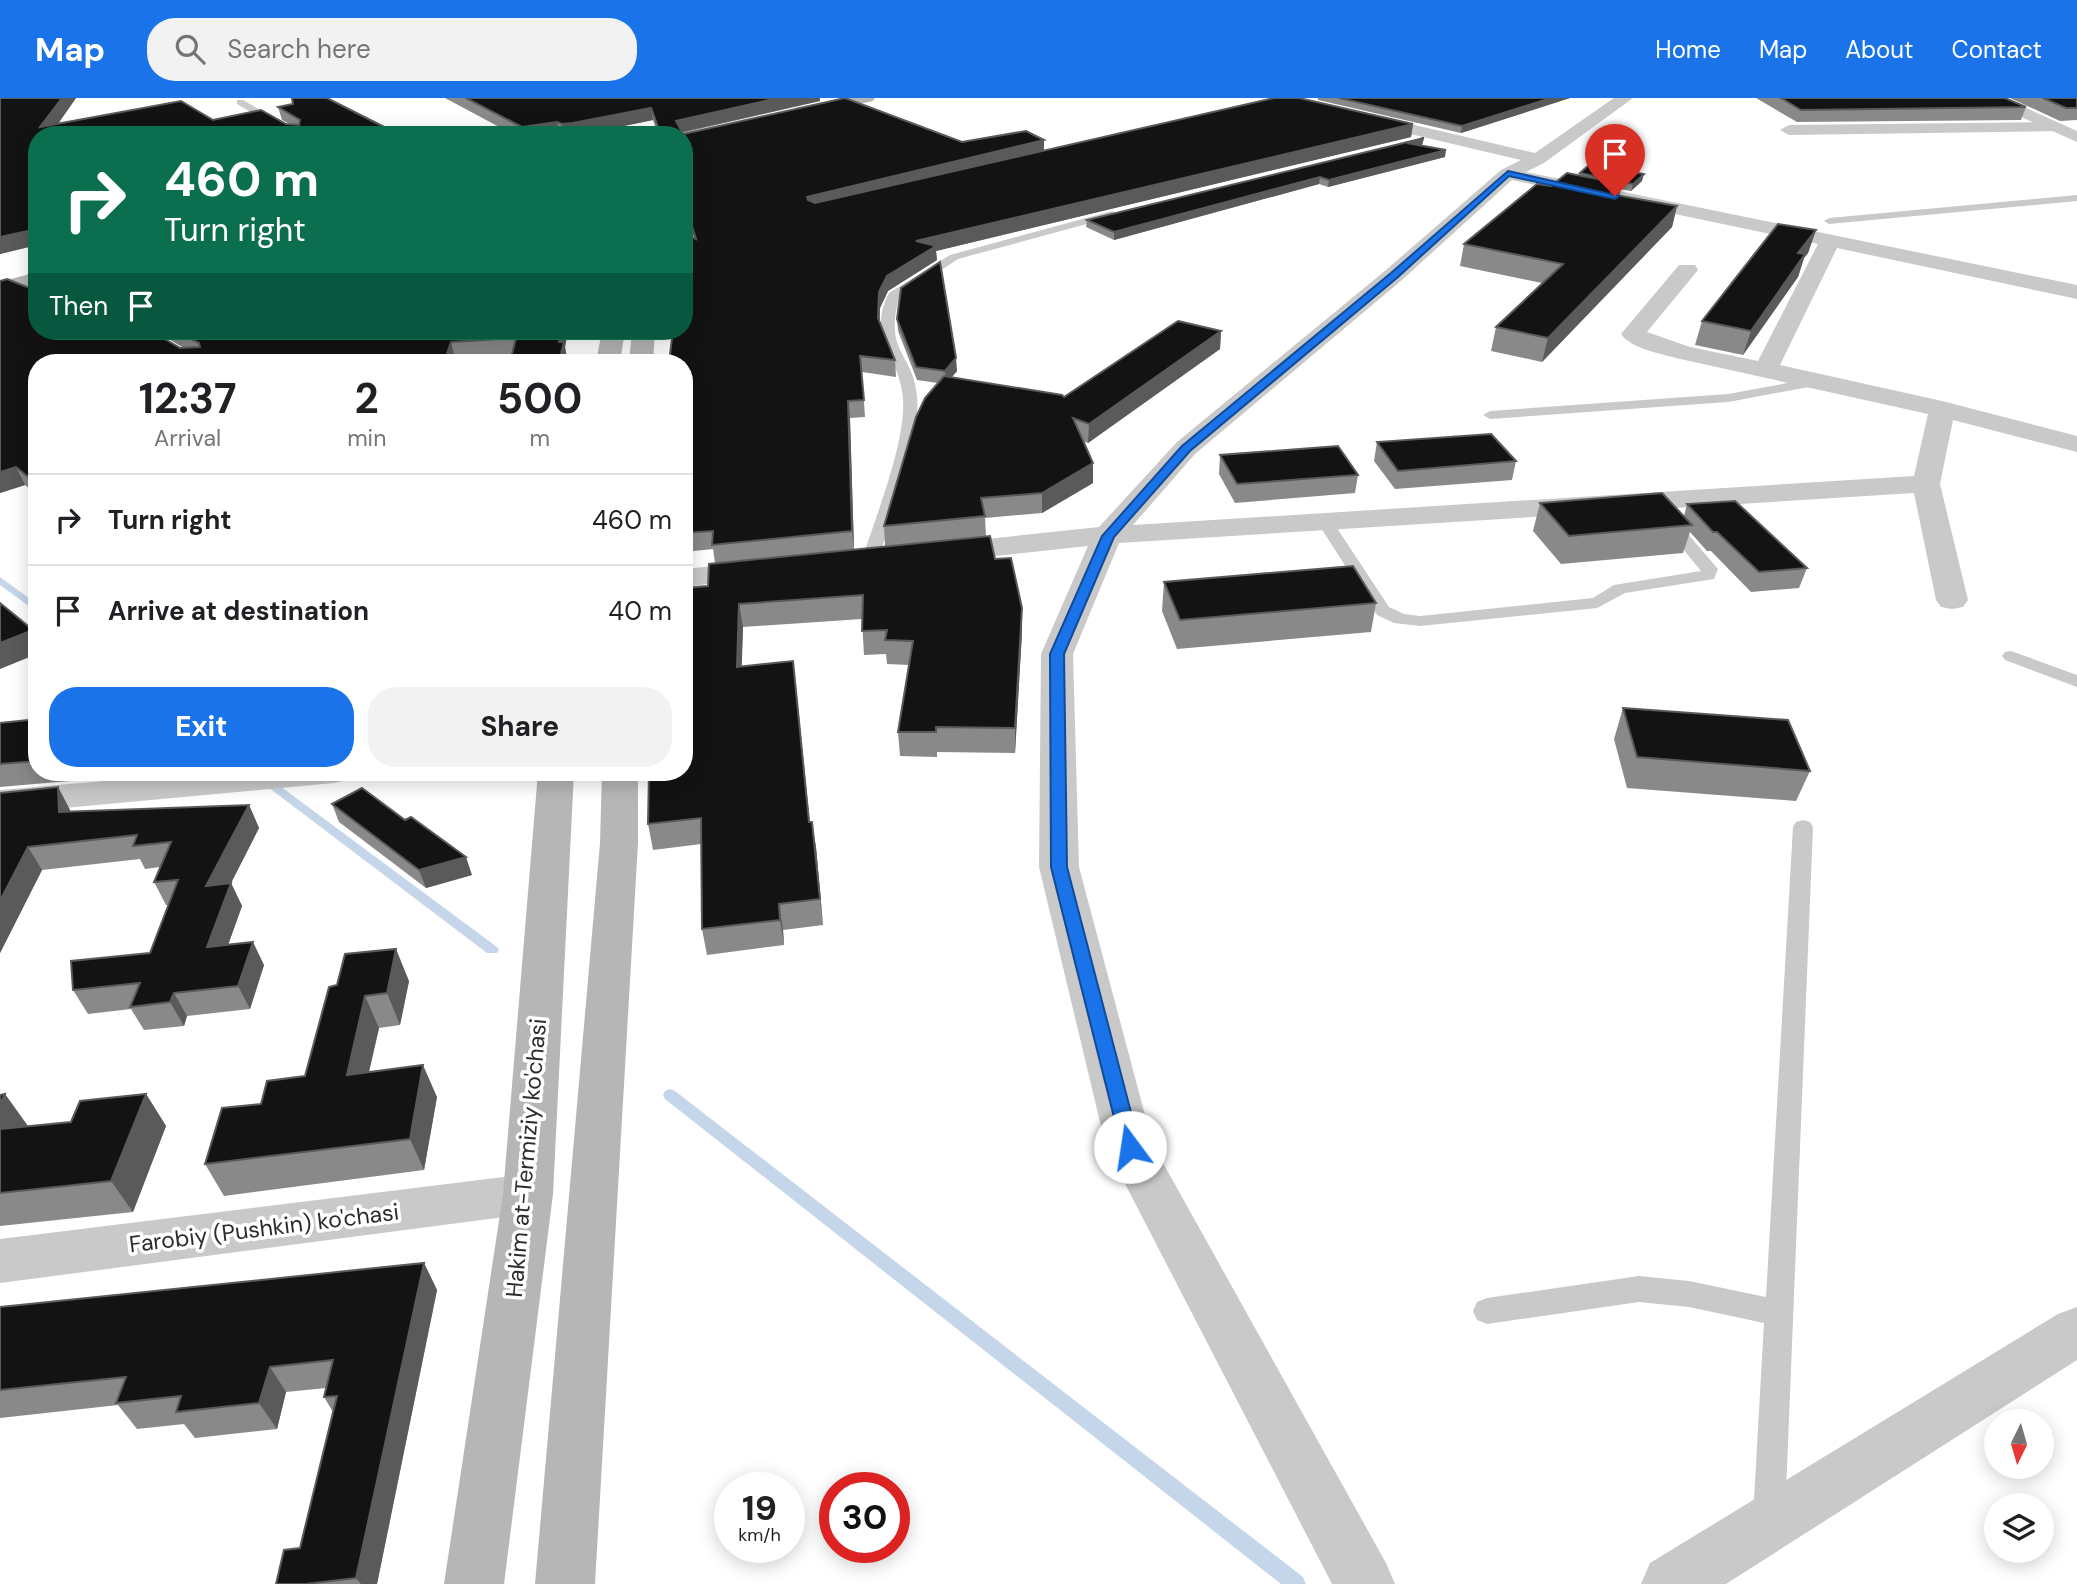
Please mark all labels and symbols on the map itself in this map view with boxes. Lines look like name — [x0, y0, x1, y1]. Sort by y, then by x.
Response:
pin — [1585, 124, 1645, 196]
street label: Hakim at-Termiziy ko'chasi — [499, 1017, 553, 1299]
position arrow — [1093, 1110, 1167, 1184]
street label: Farobiy (Pushkin) ko'chasi — [127, 1197, 401, 1259]
north arrow — [1984, 1409, 2054, 1479]
speed limit sign: 30 — [819, 1472, 910, 1563]

